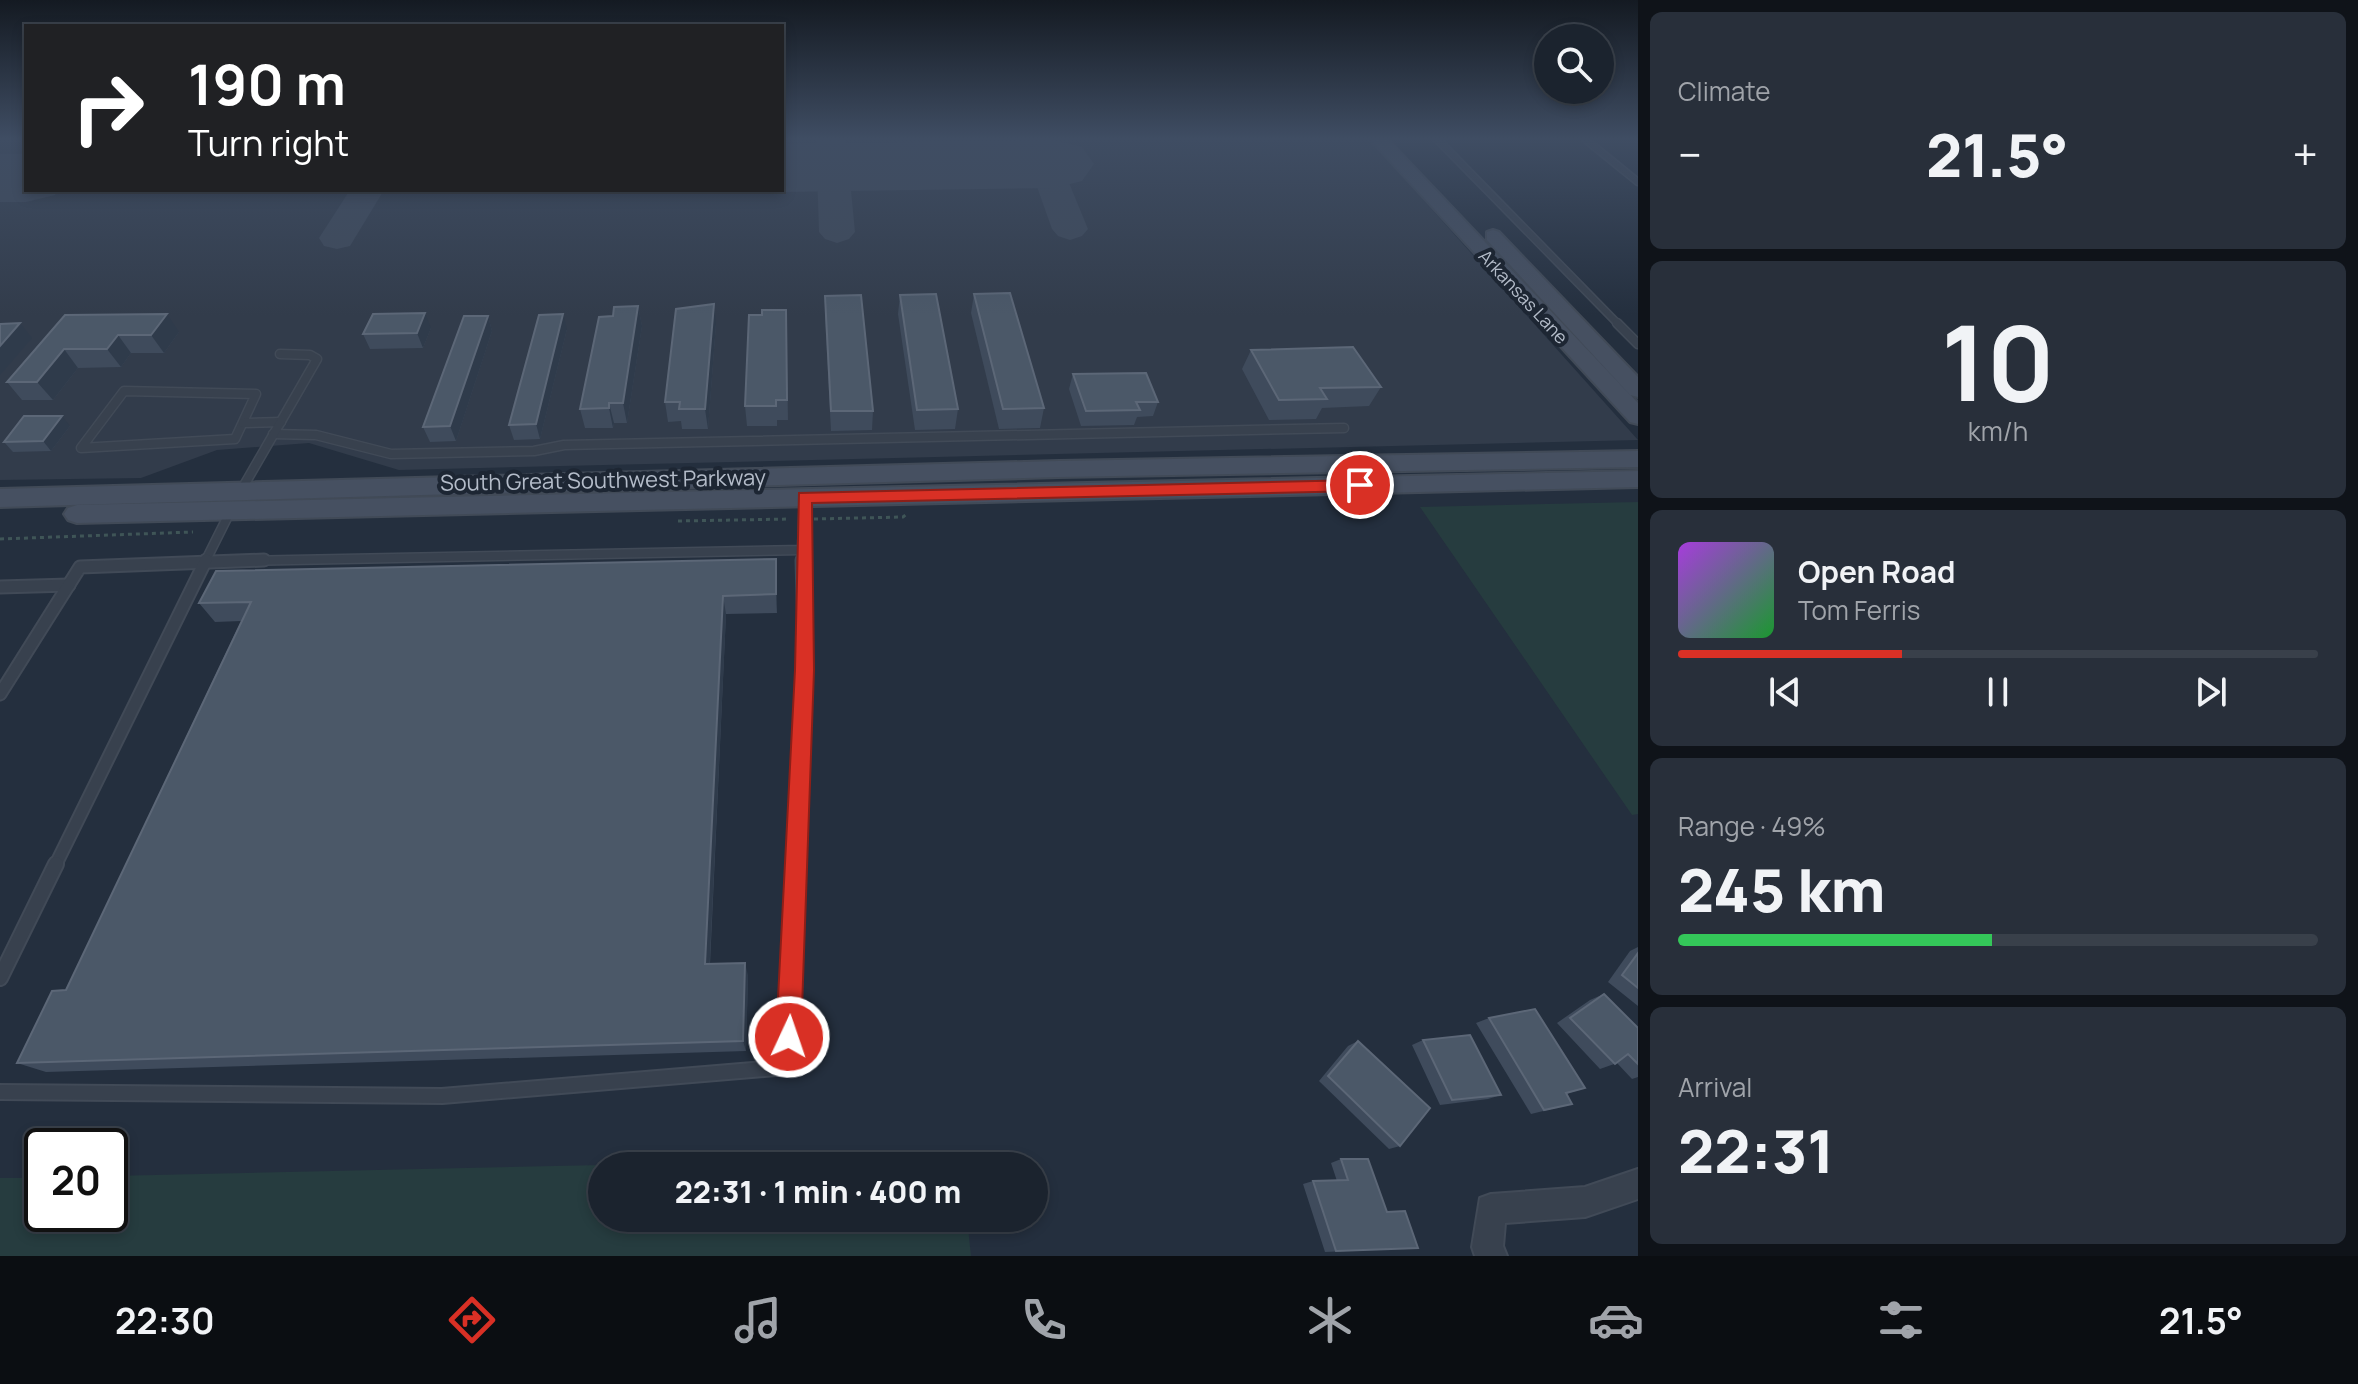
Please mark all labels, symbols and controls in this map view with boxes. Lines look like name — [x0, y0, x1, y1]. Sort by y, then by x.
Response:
map controls — [1534, 24, 1614, 104]
button: search — [1534, 24, 1614, 104]
text: 190 m — [188, 45, 346, 122]
icon: right — [56, 56, 160, 160]
text: Climate — [1678, 73, 1770, 109]
text: 21.5° — [1926, 113, 2069, 195]
text: Turn right — [188, 118, 349, 167]
text: − — [1678, 124, 1702, 184]
text: + — [2293, 124, 2318, 184]
street label: Arkansas Lane — [1474, 244, 1574, 349]
text: 10 — [1941, 290, 2055, 432]
text: km/h — [1968, 413, 2028, 449]
pin — [1326, 451, 1394, 519]
street label: South Great Southwest Parkway — [440, 462, 767, 498]
icon: arrive — [1338, 463, 1382, 507]
text: Open Road — [1798, 551, 1955, 592]
text: Tom Ferris — [1798, 592, 1920, 628]
icon: previous — [1763, 670, 1807, 714]
icon: pause — [1976, 670, 2020, 714]
icon: next — [2189, 670, 2233, 714]
text: Range · 49% — [1678, 808, 1826, 844]
text: 245 km — [1678, 848, 1885, 930]
position arrow — [747, 995, 831, 1079]
text: Arrival — [1678, 1069, 1752, 1105]
text: 22:31 — [1678, 1109, 1835, 1191]
speed limit sign: 20 — [24, 1128, 128, 1232]
text: 22:31 · 1 min · 400 m — [675, 1171, 961, 1212]
icon: directions — [444, 1292, 500, 1348]
icon: music — [730, 1292, 786, 1348]
icon: phone — [1016, 1292, 1072, 1348]
icon: climate — [1302, 1292, 1358, 1348]
icon: car — [1588, 1292, 1644, 1348]
icon: filters — [1873, 1292, 1929, 1348]
text: 22:30 — [115, 1296, 215, 1345]
text: 21.5° — [2159, 1296, 2243, 1345]

